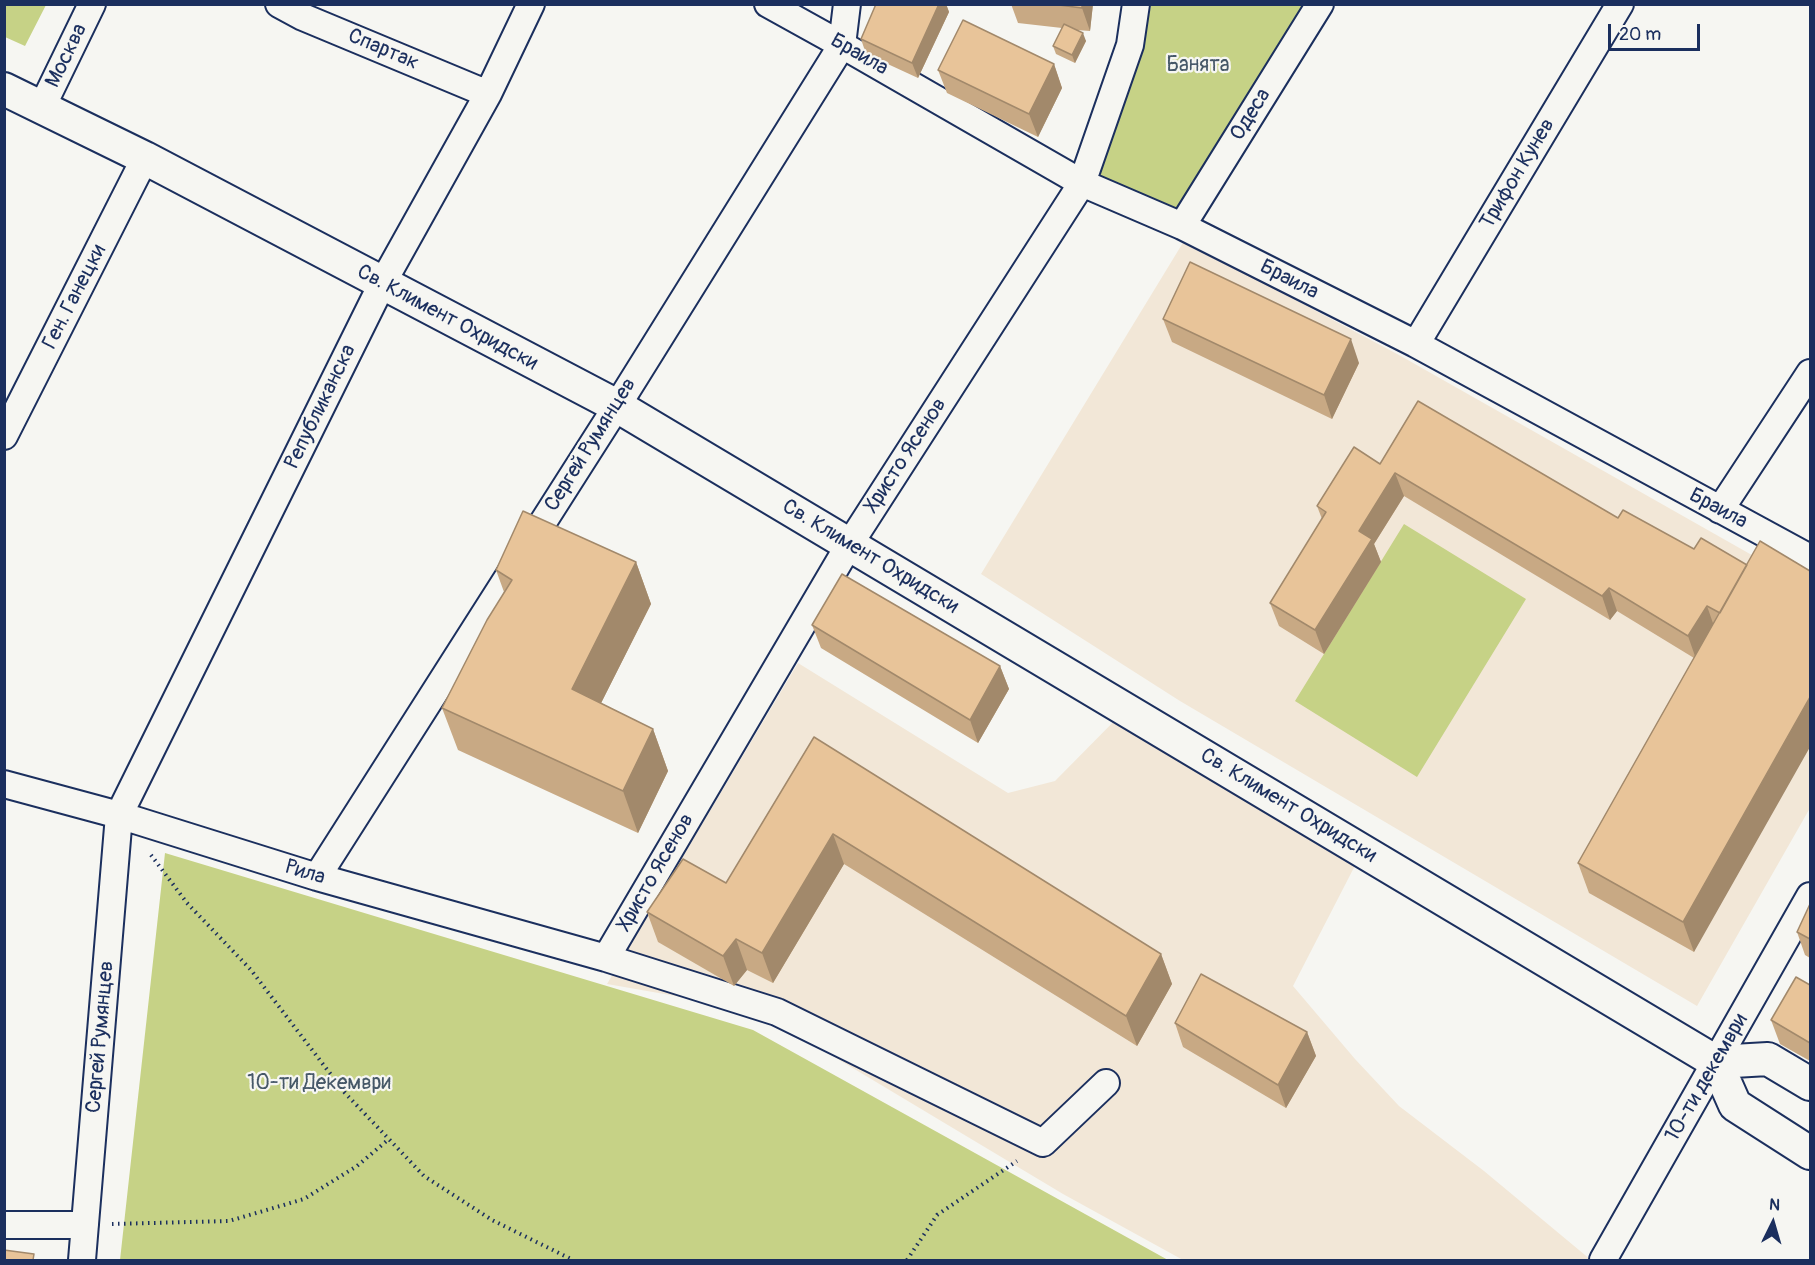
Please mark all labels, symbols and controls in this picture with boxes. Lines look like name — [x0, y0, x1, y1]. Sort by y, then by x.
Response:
scale bar — [1611, 12, 1702, 50]
street label: Москва — [41, 20, 93, 92]
text: 20 m — [1619, 23, 1661, 46]
street label: Спартак — [344, 24, 422, 76]
street label: Браила — [826, 28, 892, 82]
park label: Банята — [1167, 53, 1229, 79]
street label: Одеса — [1225, 84, 1277, 146]
street label: Трифон Кунев — [1475, 114, 1561, 234]
street label: Ген. Ганецки — [38, 240, 112, 354]
street label: Браила — [1255, 255, 1323, 305]
street label: Св. Климент Охридски — [352, 260, 542, 376]
street label: Републиканска — [280, 341, 362, 473]
street label: Сергей Румянцев — [540, 374, 642, 516]
street label: Христо Ясенов — [859, 394, 953, 518]
street label: Браила — [1685, 483, 1751, 535]
street label: Св. Климент Охридски — [777, 494, 963, 620]
street label: Св. Климент Охридски — [1195, 743, 1381, 869]
street label: Христо Ясенов — [612, 809, 700, 937]
street label: Рила — [282, 855, 328, 891]
street label: Сергей Румянцев — [82, 960, 120, 1114]
street label: 10-ти декември — [1660, 1010, 1754, 1146]
park label: 10-ти Декември — [247, 1071, 391, 1097]
north arrow — [1743, 1193, 1803, 1253]
text: N — [1768, 1195, 1781, 1216]

